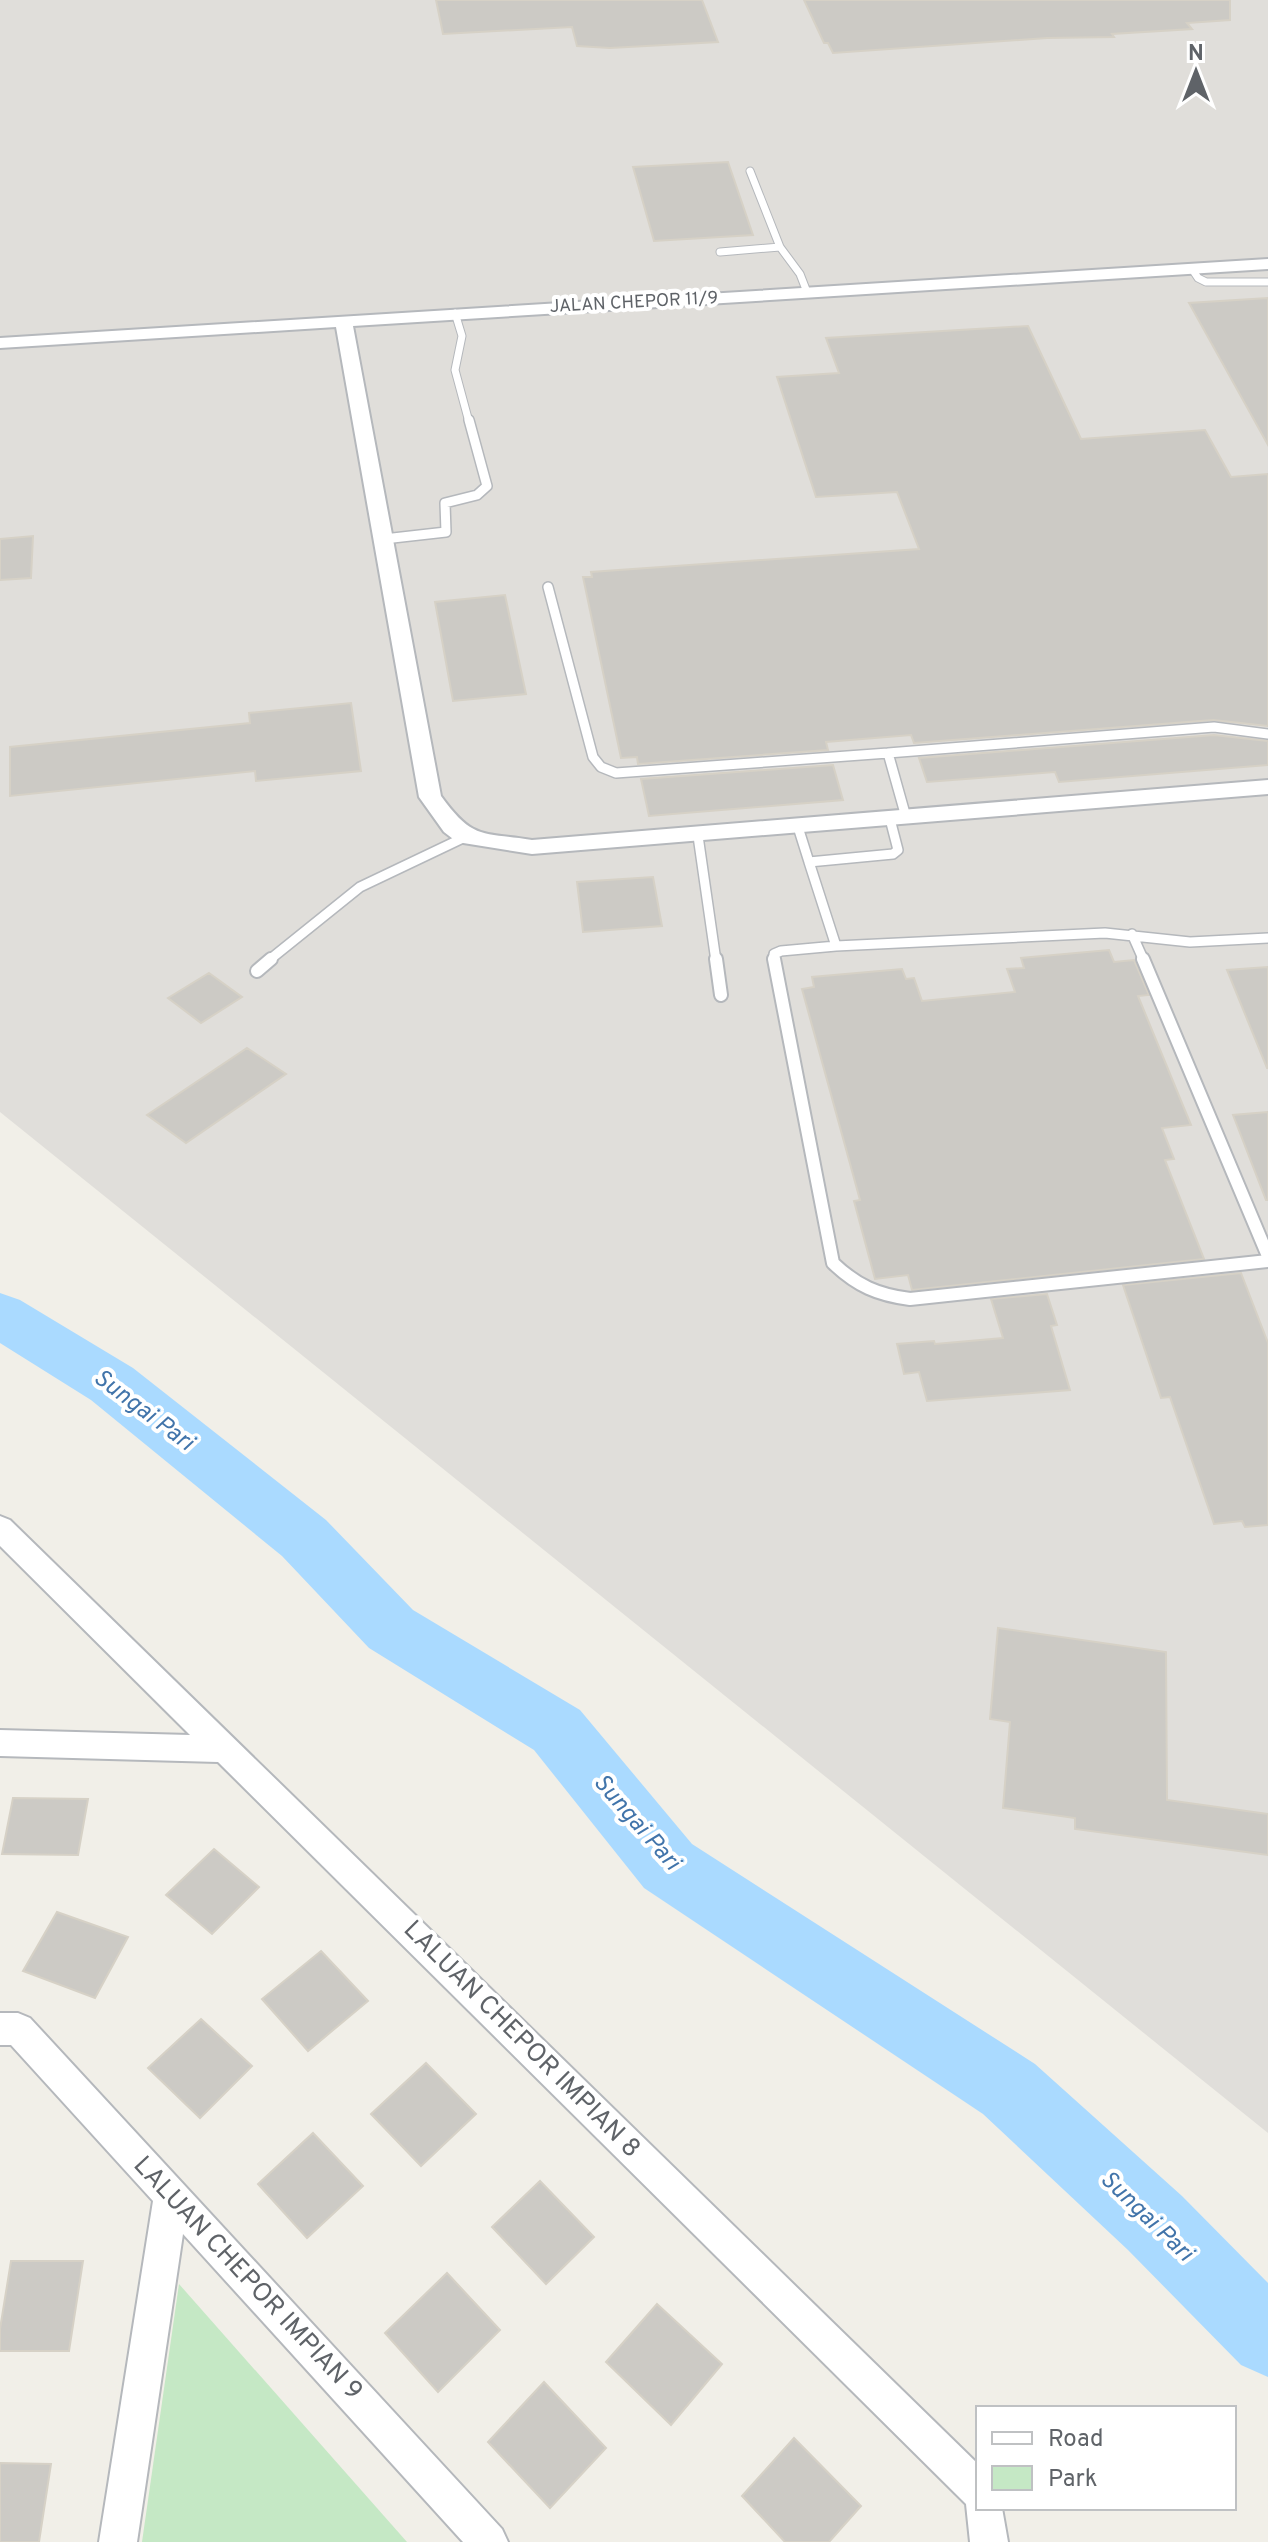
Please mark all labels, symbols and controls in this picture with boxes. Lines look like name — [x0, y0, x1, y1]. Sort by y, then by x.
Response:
north arrow — [1156, 32, 1236, 112]
text: N — [1188, 41, 1204, 68]
street label: JALAN CHEPOR 11/9 — [549, 287, 719, 319]
water label: Sungai Pari — [87, 1363, 200, 1459]
water label: Sungai Pari — [586, 1769, 687, 1878]
street label: LALUAN CHEPOR IMPIAN 8 — [395, 1914, 647, 2166]
street label: LALUAN CHEPOR IMPIAN 9 — [125, 2150, 369, 2408]
water label: Sungai Pari — [1093, 2165, 1200, 2270]
legend — [976, 2406, 1236, 2510]
text: Road — [1048, 2425, 1104, 2455]
text: Park — [1048, 2465, 1098, 2495]

